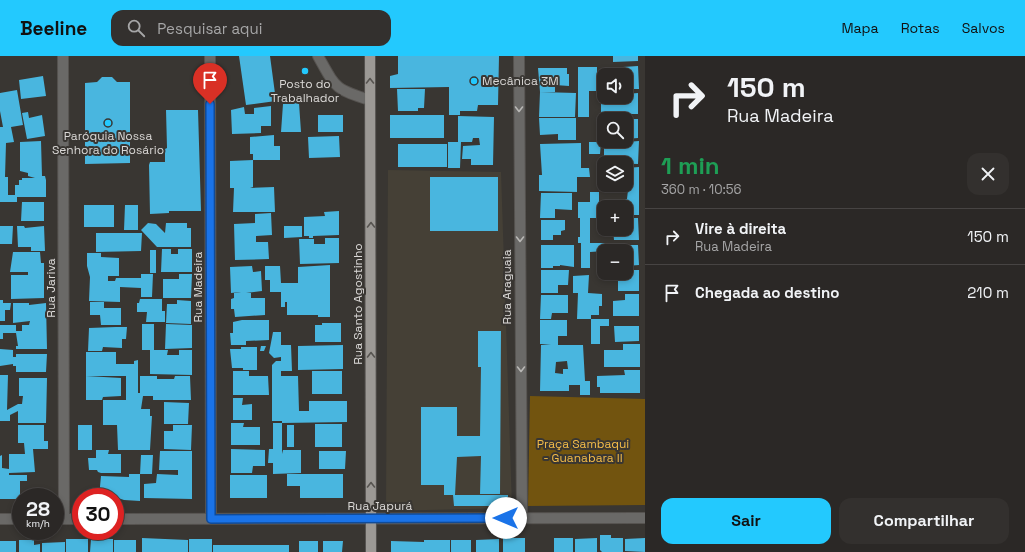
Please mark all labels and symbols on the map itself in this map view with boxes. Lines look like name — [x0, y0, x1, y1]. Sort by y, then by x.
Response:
pin — [193, 63, 227, 104]
marker: Posto do Trabalhador — [300, 66, 310, 76]
place label: Mecânica 3M — [482, 73, 559, 89]
place label: Posto do Trabalhador — [271, 76, 340, 106]
marker: Mecânica 3M — [469, 76, 479, 86]
one-way arrow — [366, 78, 374, 84]
one-way arrow — [515, 106, 523, 112]
marker: Paróquia Nossa Senhora do Rosário — [103, 118, 113, 128]
place label: Paróquia Nossa Senhora do Rosário — [52, 128, 164, 158]
one-way arrow — [367, 222, 375, 228]
one-way arrow — [516, 236, 524, 242]
street label: Rua Santo Agostinho — [350, 243, 366, 365]
street label: Rua Araguaia — [499, 249, 515, 325]
street label: Rua Madeira — [190, 251, 206, 323]
street label: Rua Jariva — [43, 258, 59, 318]
one-way arrow — [367, 352, 375, 358]
one-way arrow — [517, 366, 525, 372]
park label: Praça Sambaqui - Guanabara II — [537, 436, 629, 466]
one-way arrow — [367, 482, 375, 488]
speed limit sign: 30 — [72, 488, 124, 540]
position arrow — [485, 497, 527, 539]
street label: Rua Japurá — [348, 498, 413, 514]

